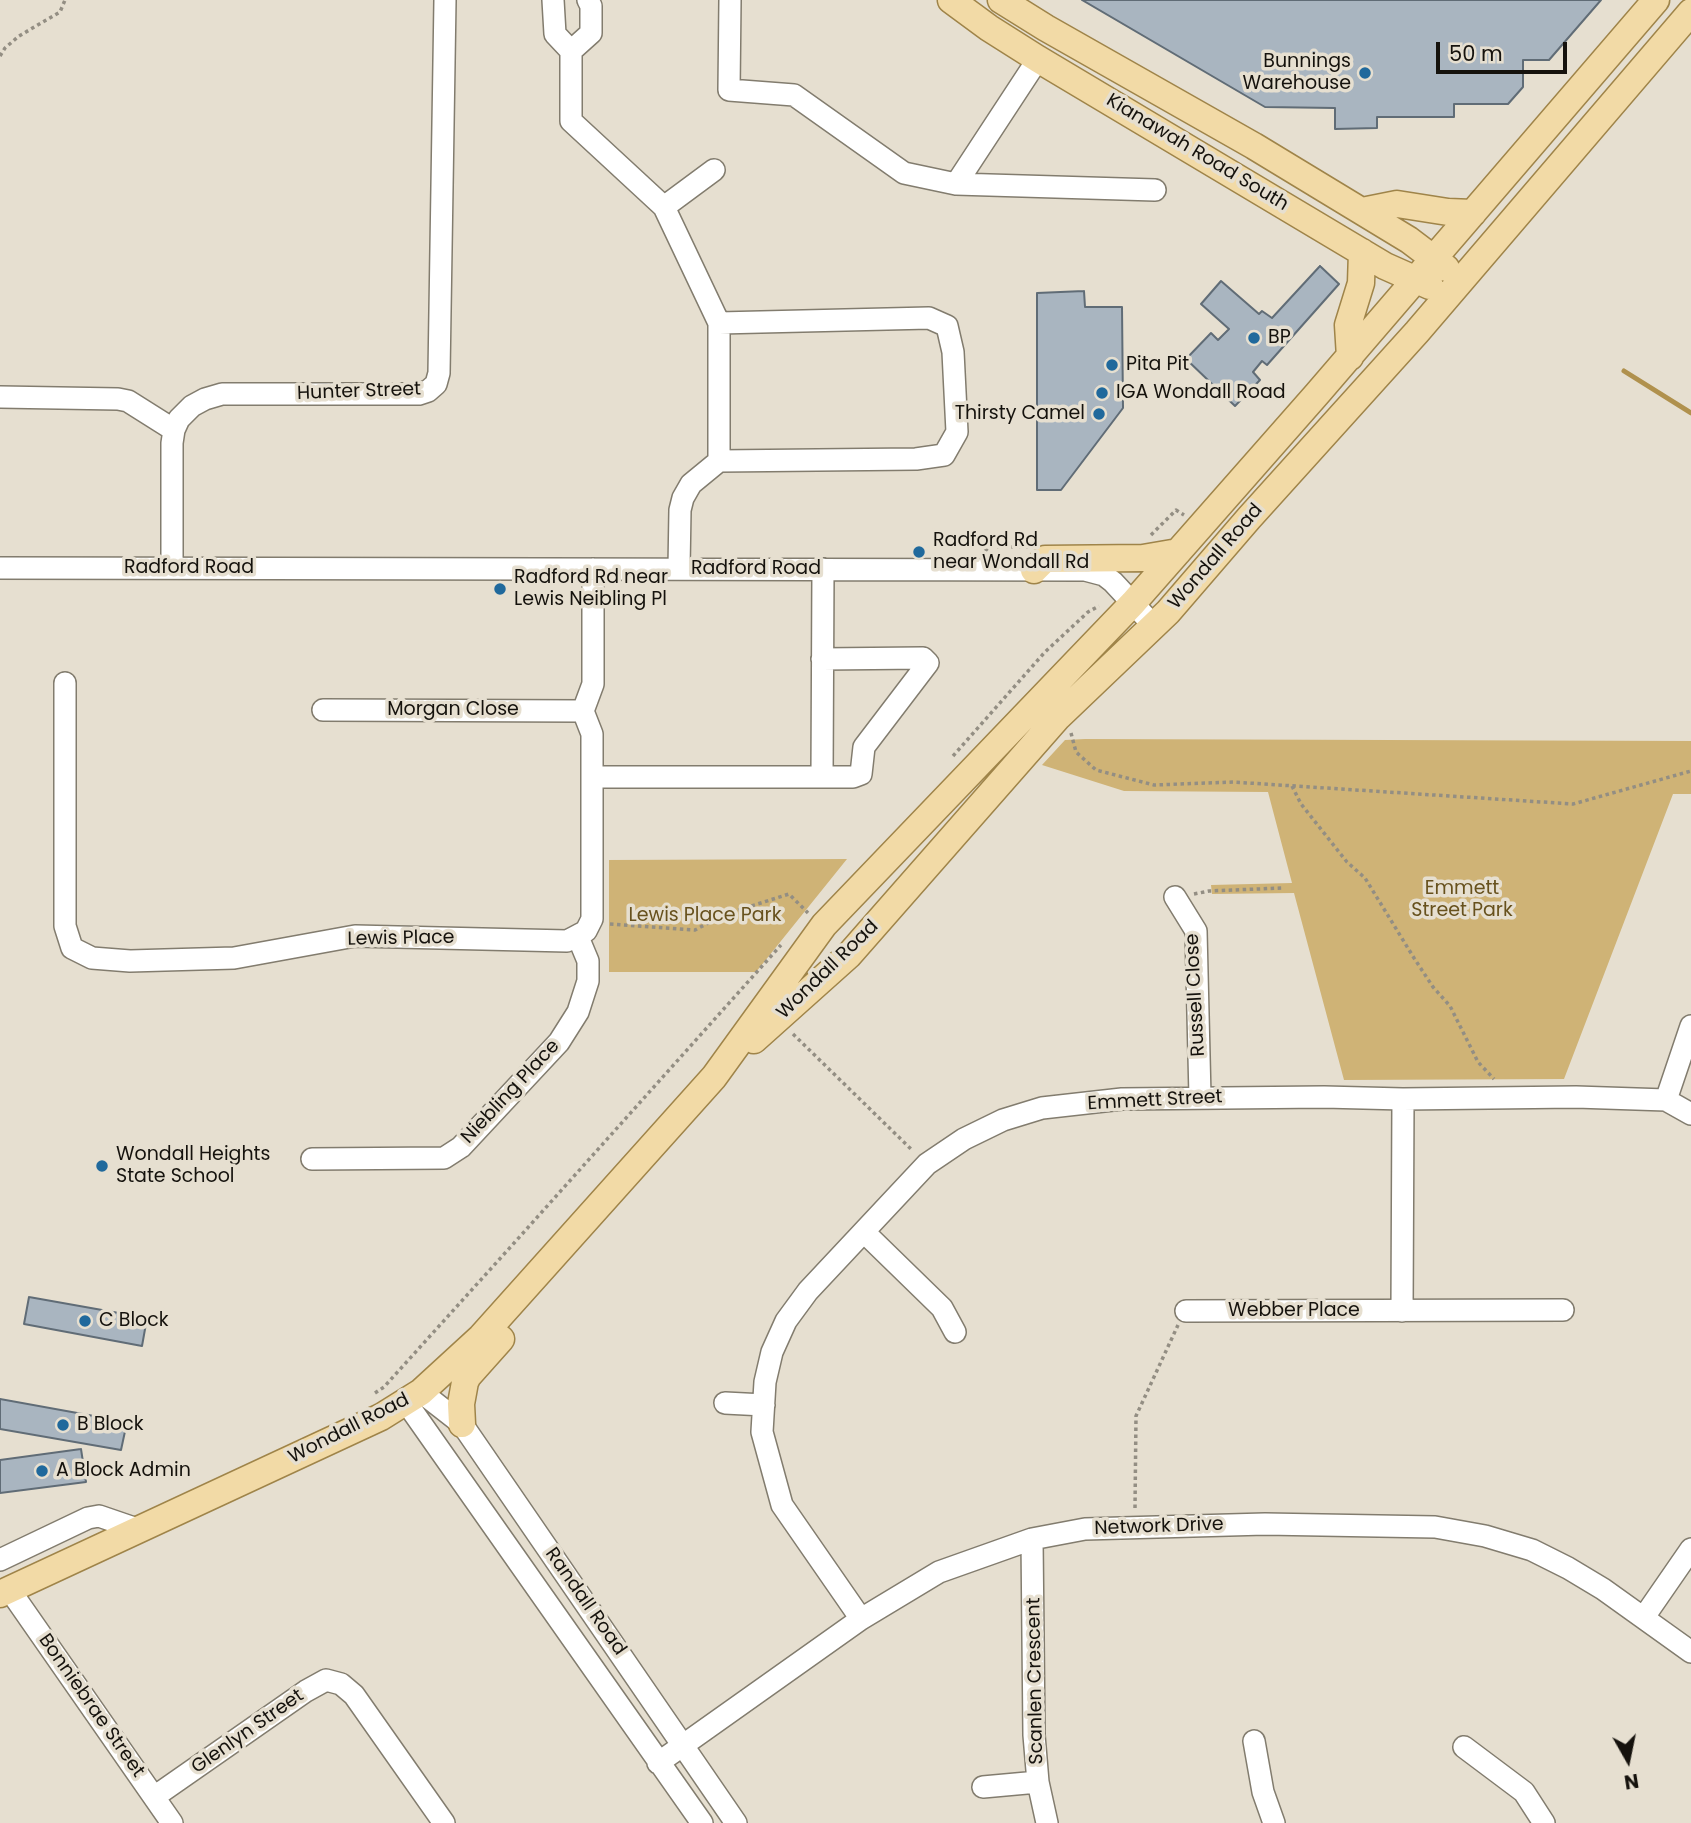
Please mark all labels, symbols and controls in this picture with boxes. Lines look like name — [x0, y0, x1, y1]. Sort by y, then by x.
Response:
scale bar — [1439, 28, 1570, 72]
text: 50 m — [1449, 39, 1503, 68]
place label: Bunnings Warehouse — [1243, 51, 1351, 95]
marker: Bunnings Warehouse — [1357, 65, 1373, 81]
street label: Kianawah Road South — [1102, 90, 1292, 216]
place label: BP — [1268, 327, 1291, 349]
marker: BP — [1246, 330, 1262, 346]
place label: Pita Pit — [1126, 354, 1189, 376]
marker: Pita Pit — [1104, 357, 1120, 373]
street label: Hunter Street — [297, 378, 421, 406]
place label: IGA Wondall Road — [1116, 382, 1286, 404]
marker: IGA Wondall Road — [1094, 385, 1110, 401]
place label: Thirsty Camel — [955, 403, 1085, 425]
marker: Thirsty Camel — [1091, 406, 1107, 422]
street label: Wondall Road — [1164, 500, 1268, 614]
place label: Radford Rd near Wondall Rd — [933, 530, 1089, 574]
marker: Radford Rd near Wondall Rd — [911, 544, 927, 560]
street label: Radford Road — [124, 557, 254, 579]
street label: Radford Road — [691, 558, 821, 580]
place label: Radford Rd near Lewis Neibling Pl — [514, 567, 668, 611]
marker: Radford Rd near Lewis Neibling Pl — [492, 581, 508, 597]
street label: Morgan Close — [387, 699, 519, 721]
park label: Emmett Street Park — [1411, 878, 1513, 922]
park label: Lewis Place Park — [629, 905, 781, 927]
street label: Wondall Road — [772, 916, 884, 1024]
street label: Lewis Place — [347, 927, 455, 951]
street label: Russell Close — [1181, 933, 1211, 1057]
street label: Niebling Place — [457, 1035, 565, 1149]
street label: Emmett Street — [1087, 1086, 1223, 1116]
place label: Wondall Heights State School — [116, 1144, 270, 1188]
marker: Wondall Heights State School — [94, 1158, 110, 1174]
street label: Webber Place — [1228, 1300, 1360, 1322]
place label: C Block — [99, 1310, 169, 1332]
marker: C Block — [77, 1313, 93, 1329]
street label: Wondall Road — [285, 1389, 413, 1469]
place label: B Block — [77, 1414, 144, 1436]
marker: B Block — [55, 1417, 71, 1433]
place label: A Block Admin — [56, 1460, 191, 1482]
marker: A Block Admin — [34, 1463, 50, 1479]
street label: Network Drive — [1094, 1513, 1224, 1541]
street label: Randall Road — [540, 1544, 630, 1660]
street label: Scanlen Crescent — [1023, 1597, 1049, 1765]
street label: Bonniebrae Street — [33, 1630, 149, 1782]
street label: Glenlyn Street — [188, 1685, 308, 1779]
north arrow — [1593, 1725, 1663, 1795]
text: N — [1622, 1767, 1641, 1796]

